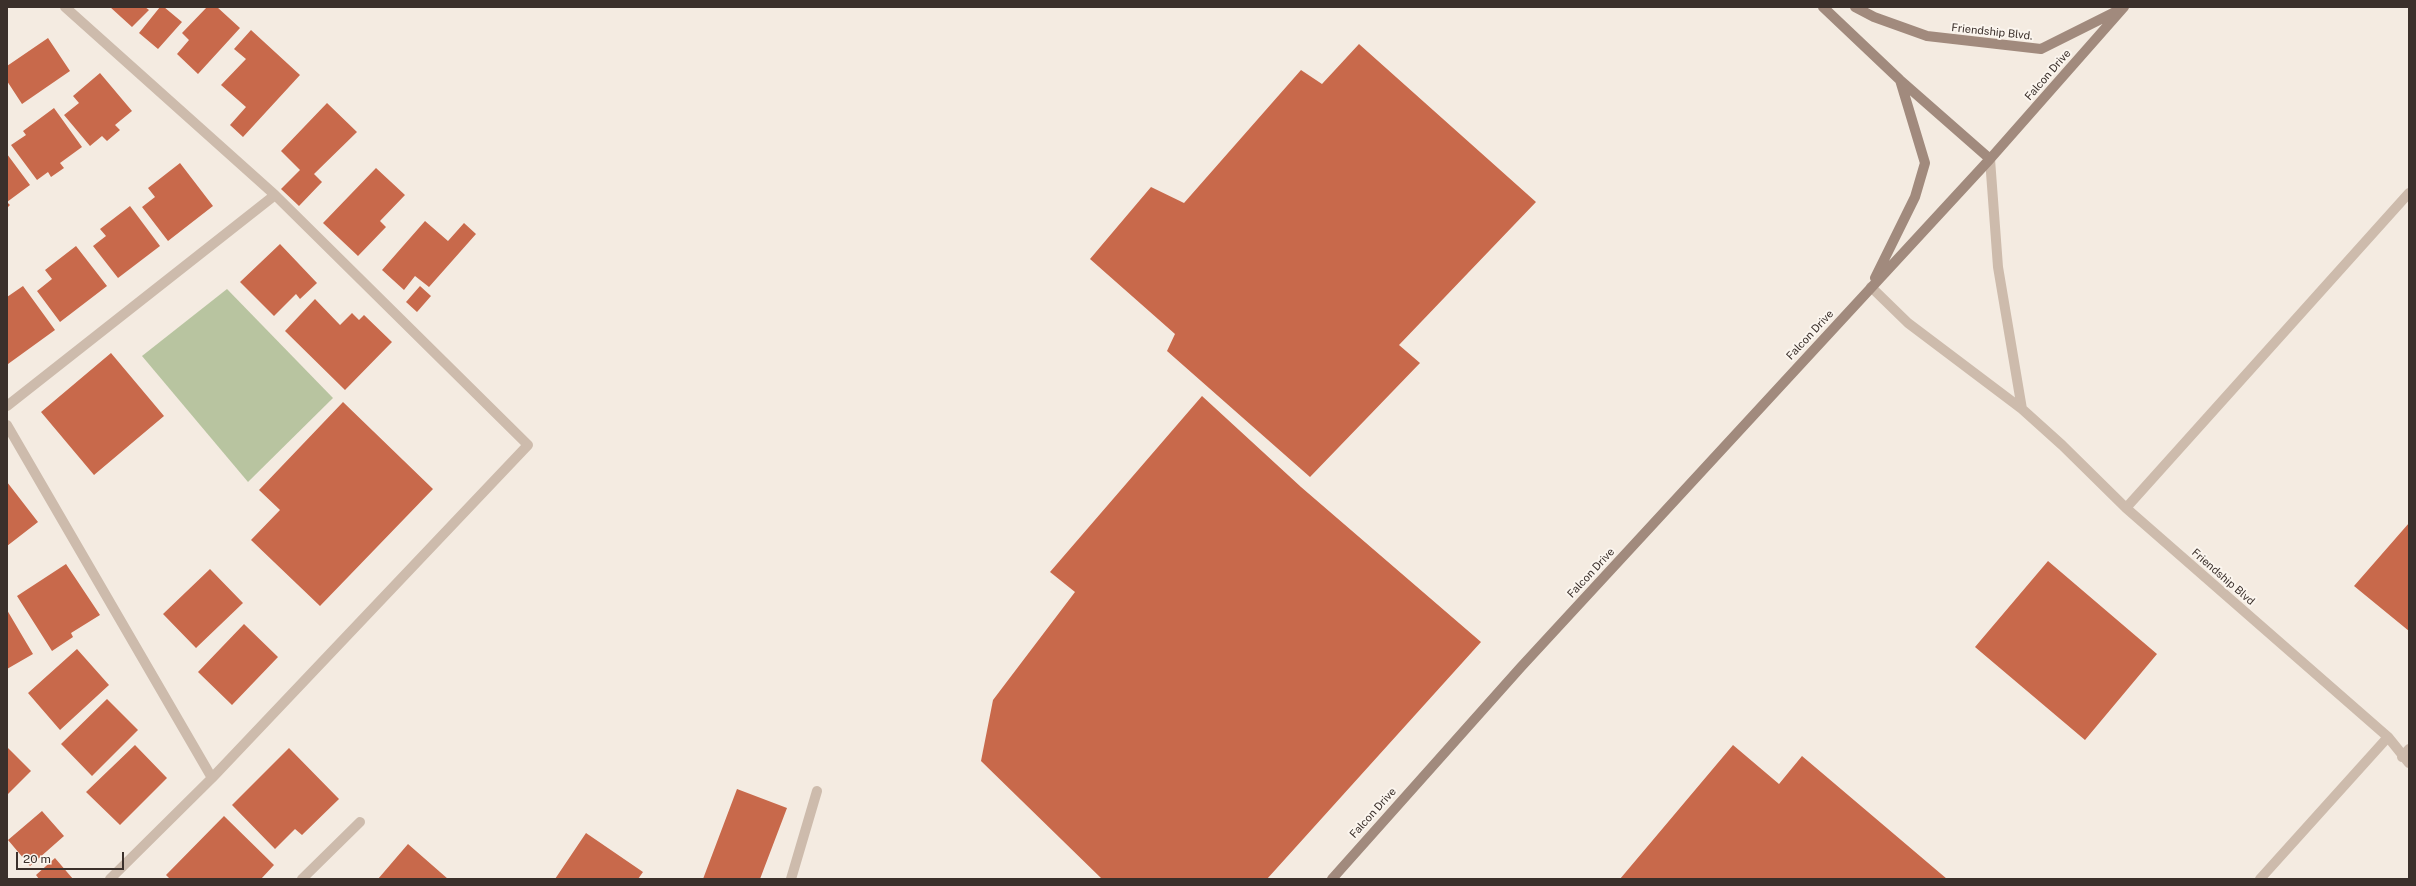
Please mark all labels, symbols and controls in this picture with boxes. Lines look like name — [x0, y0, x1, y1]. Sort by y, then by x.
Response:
street label: Friendship Blvd. — [1951, 21, 2033, 43]
street label: Falcon Drive — [2022, 47, 2074, 103]
street label: Falcon Drive — [1784, 307, 1836, 363]
street label: Falcon Drive — [1565, 545, 1617, 601]
street label: Friendship Blvd — [2189, 546, 2257, 608]
street label: Falcon Drive — [1347, 785, 1399, 841]
scale bar — [18, 844, 126, 870]
text: 20 m — [23, 852, 51, 866]

